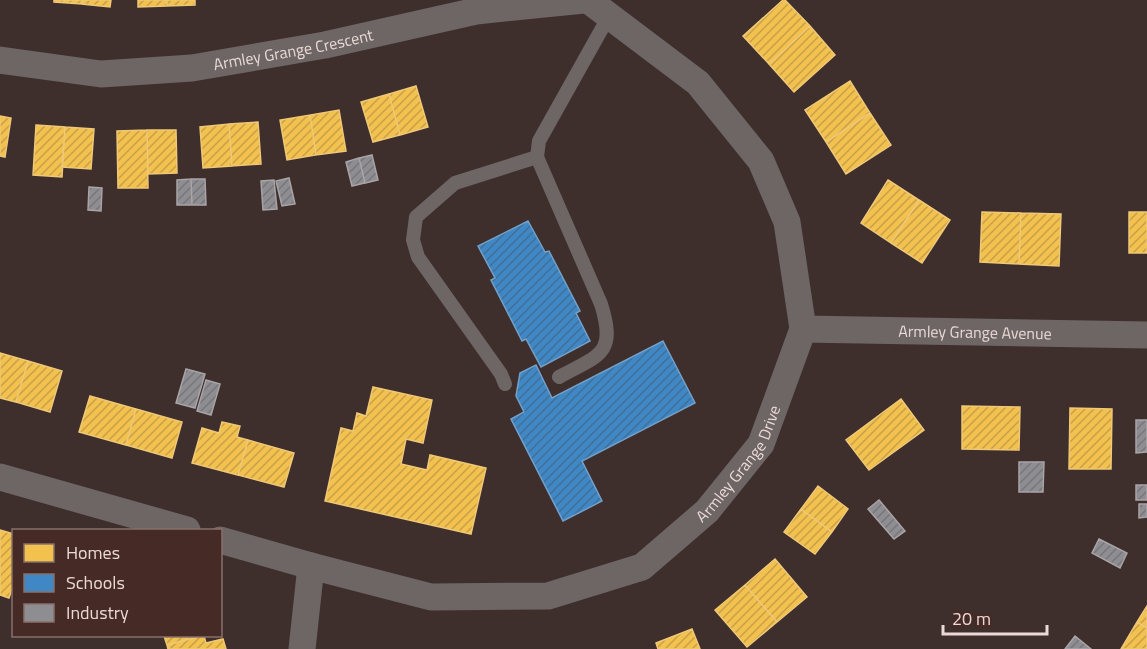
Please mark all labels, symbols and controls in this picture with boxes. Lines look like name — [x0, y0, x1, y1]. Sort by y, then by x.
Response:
street label: Armley Grange Crescent — [211, 22, 376, 76]
street label: Armley Grange Avenue — [898, 319, 1052, 345]
street label: Armley Grange Drive — [690, 402, 786, 528]
legend — [12, 529, 222, 637]
text: Homes — [66, 539, 120, 566]
text: Schools — [66, 569, 125, 596]
scale bar — [943, 598, 1046, 636]
text: Industry — [66, 599, 129, 626]
text: 20 m — [952, 605, 991, 632]

